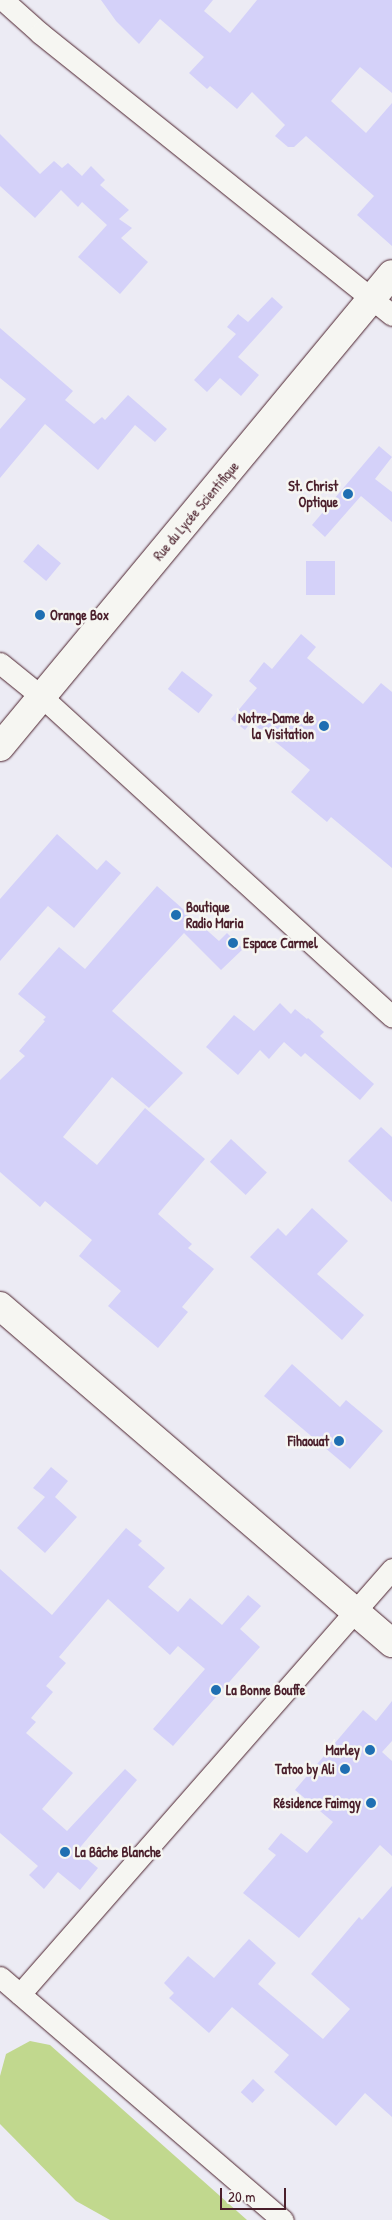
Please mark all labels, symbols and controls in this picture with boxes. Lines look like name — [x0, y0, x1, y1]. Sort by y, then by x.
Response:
street label: Rue du Lycée Scientifique — [150, 458, 242, 564]
place label: St. Christ Optique — [288, 478, 338, 511]
marker: St. Christ Optique — [342, 488, 354, 500]
place label: Orange Box — [50, 607, 109, 623]
marker: Orange Box — [34, 609, 46, 621]
place label: Notre-Dame de la Visitation — [238, 710, 314, 742]
marker: Notre-Dame de la Visitation — [318, 720, 330, 732]
place label: Boutique Radio Maria — [186, 899, 243, 932]
marker: Boutique Radio Maria — [170, 909, 182, 921]
place label: Espace Carmel — [243, 935, 318, 951]
marker: Espace Carmel — [227, 937, 239, 949]
place label: Fihaouat — [288, 1433, 329, 1449]
marker: Fihaouat — [333, 1435, 345, 1447]
place label: La Bonne Bouffe — [226, 1682, 305, 1698]
marker: La Bonne Bouffe — [210, 1684, 222, 1696]
place label: Marley — [326, 1742, 360, 1758]
marker: Marley — [364, 1744, 376, 1756]
place label: Tatoo by Ali — [275, 1761, 335, 1777]
marker: Tatoo by Ali — [339, 1763, 351, 1775]
place label: Résidence Faimgy — [273, 1795, 361, 1811]
marker: Résidence Faimgy — [365, 1797, 377, 1809]
place label: La Bâche Blanche — [75, 1844, 161, 1860]
marker: La Bâche Blanche — [59, 1846, 71, 1858]
scale bar — [222, 2178, 288, 2210]
text: 20 m — [228, 2186, 255, 2207]

